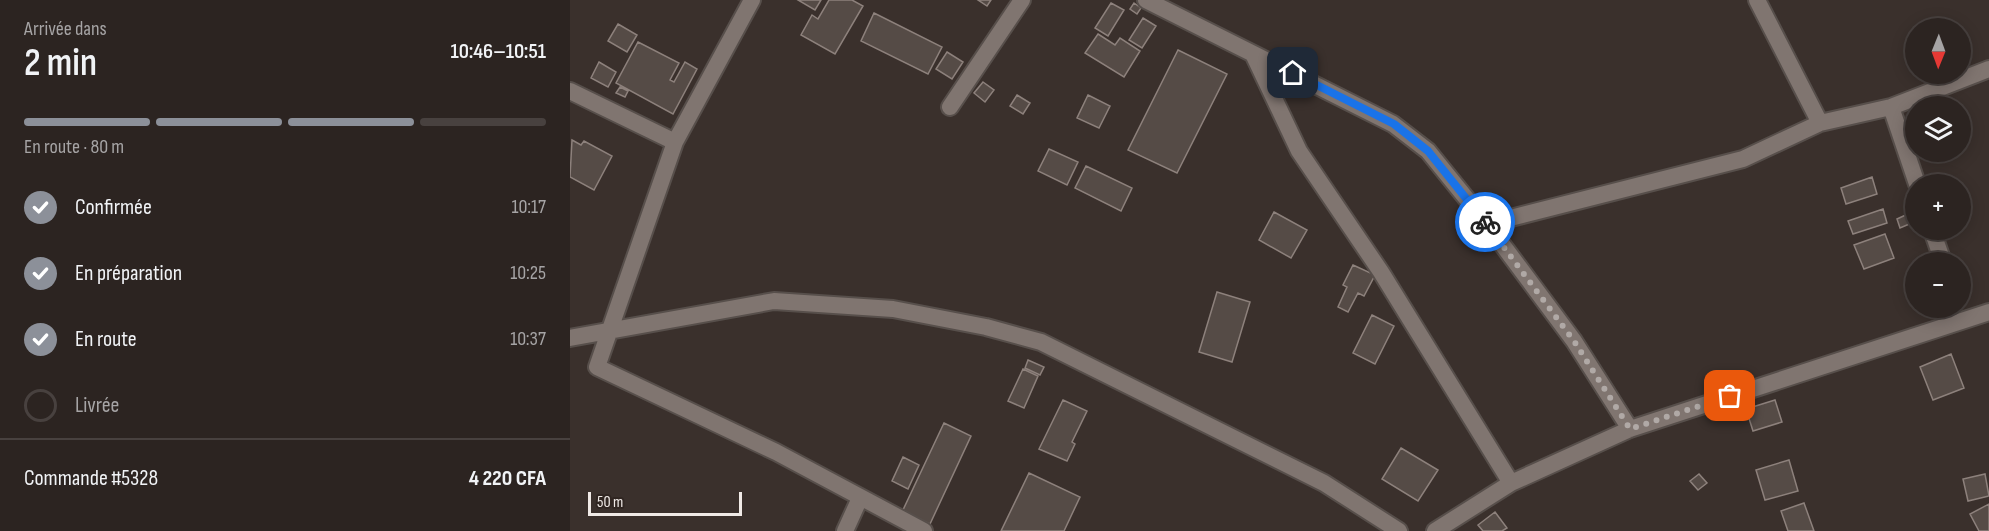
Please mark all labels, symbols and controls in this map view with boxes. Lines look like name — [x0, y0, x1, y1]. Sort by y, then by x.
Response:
text: Arrivée dans — [24, 17, 107, 41]
north arrow — [1905, 18, 1971, 84]
map controls — [1905, 18, 1971, 318]
text: 10:46–10:51 — [451, 38, 546, 65]
text: 2 min — [24, 40, 97, 87]
pin — [1267, 47, 1318, 98]
icon: home — [1276, 56, 1309, 89]
button: layers — [1905, 96, 1971, 162]
text: En route · 80 m — [24, 135, 124, 159]
button: + — [1905, 174, 1971, 240]
icon: check — [24, 191, 57, 224]
courier — [1455, 192, 1515, 252]
text: Confirmée — [75, 194, 152, 221]
text: 10:17 — [512, 195, 546, 219]
icon: bike — [1469, 206, 1502, 239]
button: − — [1905, 252, 1971, 318]
icon: check — [24, 257, 57, 290]
text: En préparation — [75, 260, 182, 287]
text: 10:25 — [510, 261, 546, 285]
icon: check — [24, 323, 57, 356]
text: En route — [75, 326, 137, 353]
text: 10:37 — [510, 327, 546, 351]
pin — [1704, 370, 1755, 421]
icon: bag — [1713, 379, 1746, 412]
text: Livrée — [75, 392, 119, 419]
text: Commande #5328 — [24, 465, 158, 492]
text: 4 220 CFA — [469, 465, 546, 492]
scale bar — [588, 489, 742, 516]
text: 50 m — [597, 493, 623, 512]

